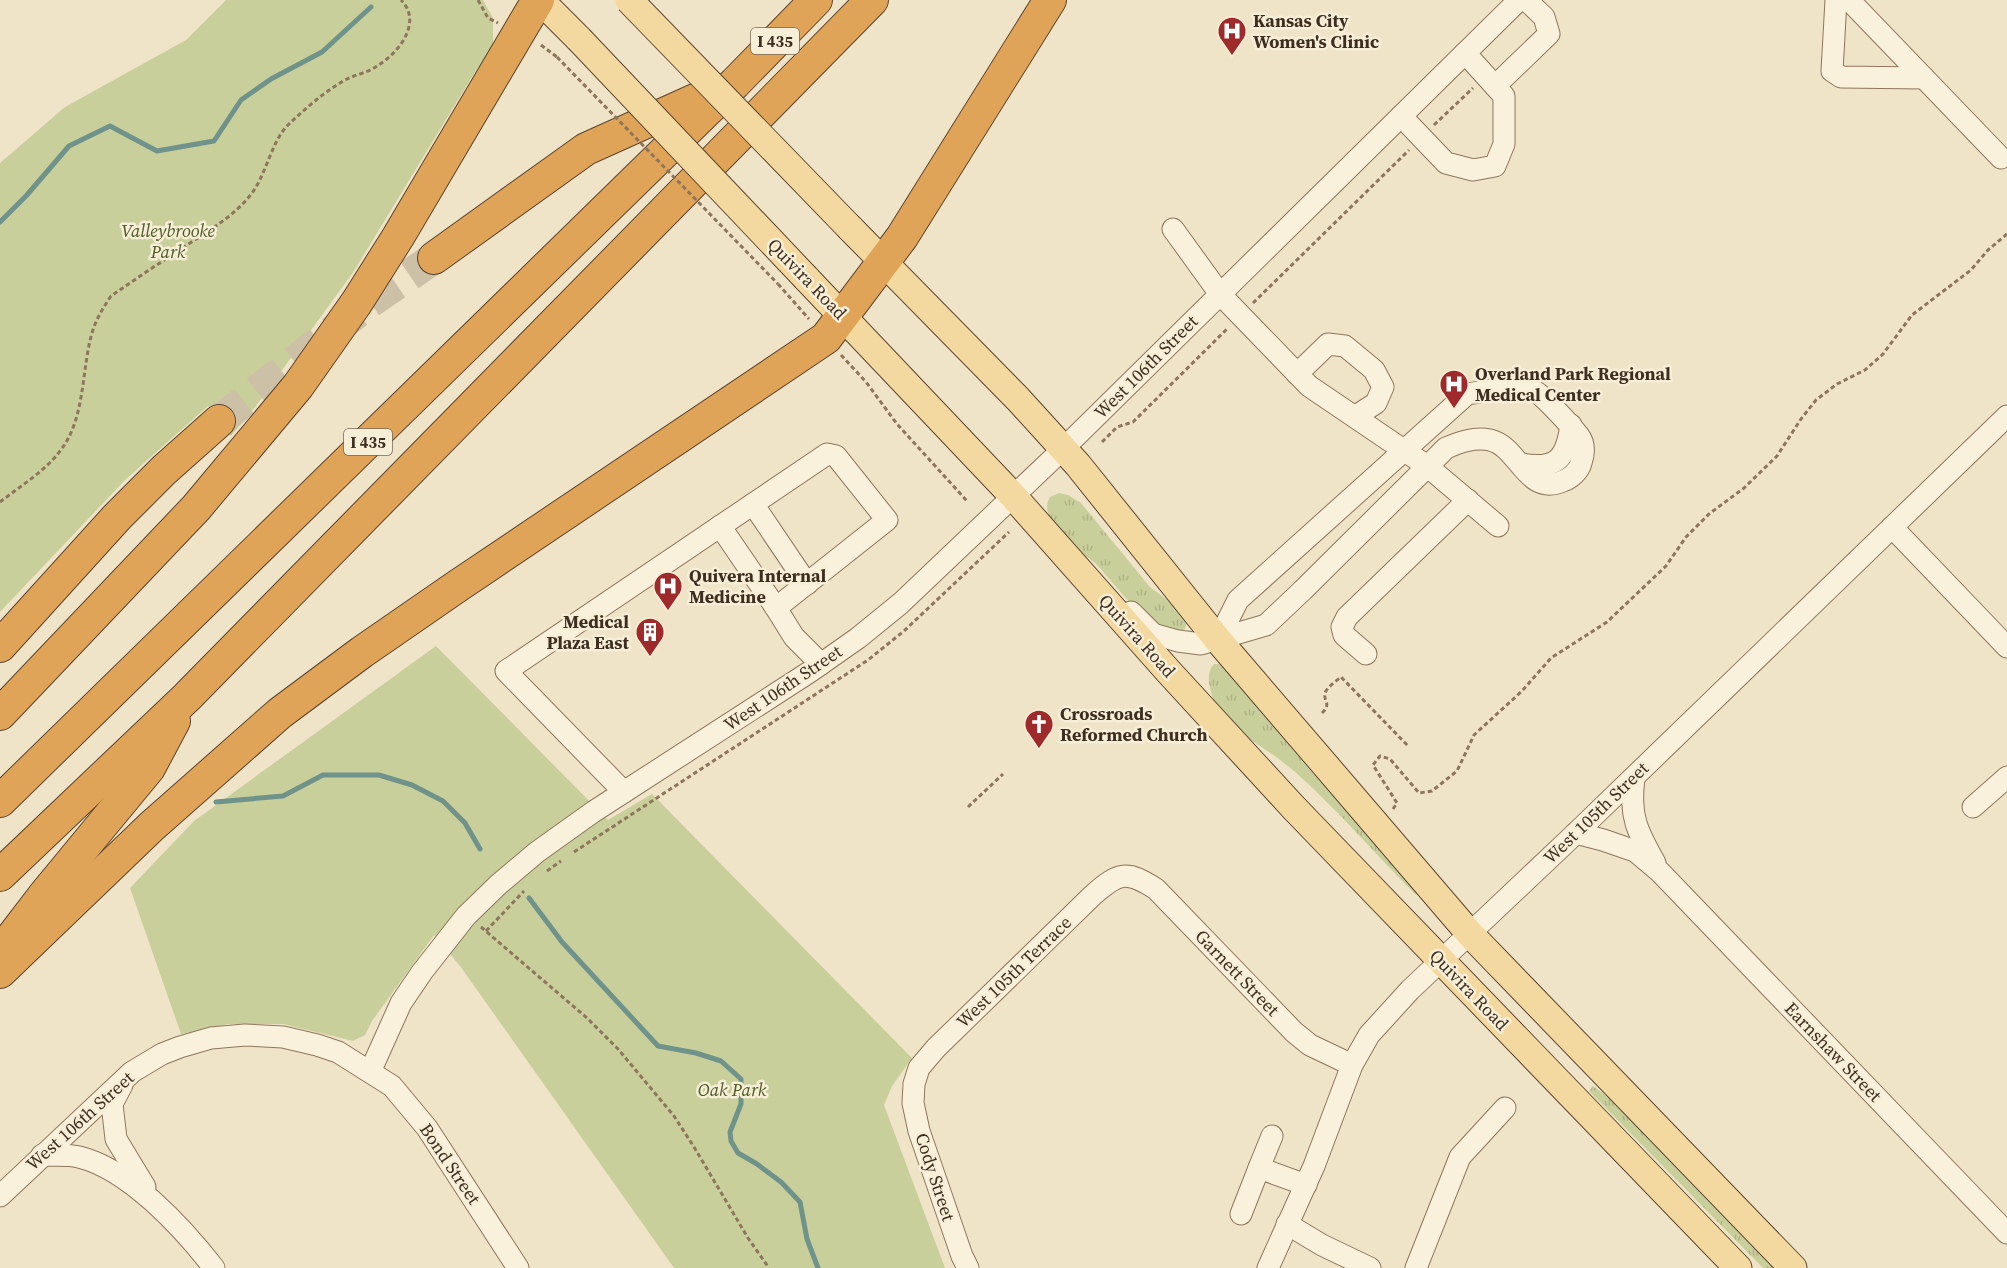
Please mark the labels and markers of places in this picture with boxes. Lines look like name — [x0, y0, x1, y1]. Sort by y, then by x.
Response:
place label: Kansas City Women's Clinic — [1253, 8, 1379, 54]
hospital icon: Kansas City Women's Clinic — [1216, 15, 1248, 57]
place label: Overland Park Regional Medical Center — [1475, 361, 1671, 407]
hospital icon: Overland Park Regional Medical Center — [1438, 368, 1470, 410]
place label: Quivera Internal Medicine — [689, 563, 826, 609]
hospital icon: Quivera Internal Medicine — [652, 570, 684, 612]
place label: Medical Plaza East — [546, 609, 630, 655]
building icon: Medical Plaza East — [634, 616, 666, 658]
place label: Crossroads Reformed Church — [1060, 701, 1208, 747]
church icon: Crossroads Reformed Church — [1023, 708, 1055, 750]

